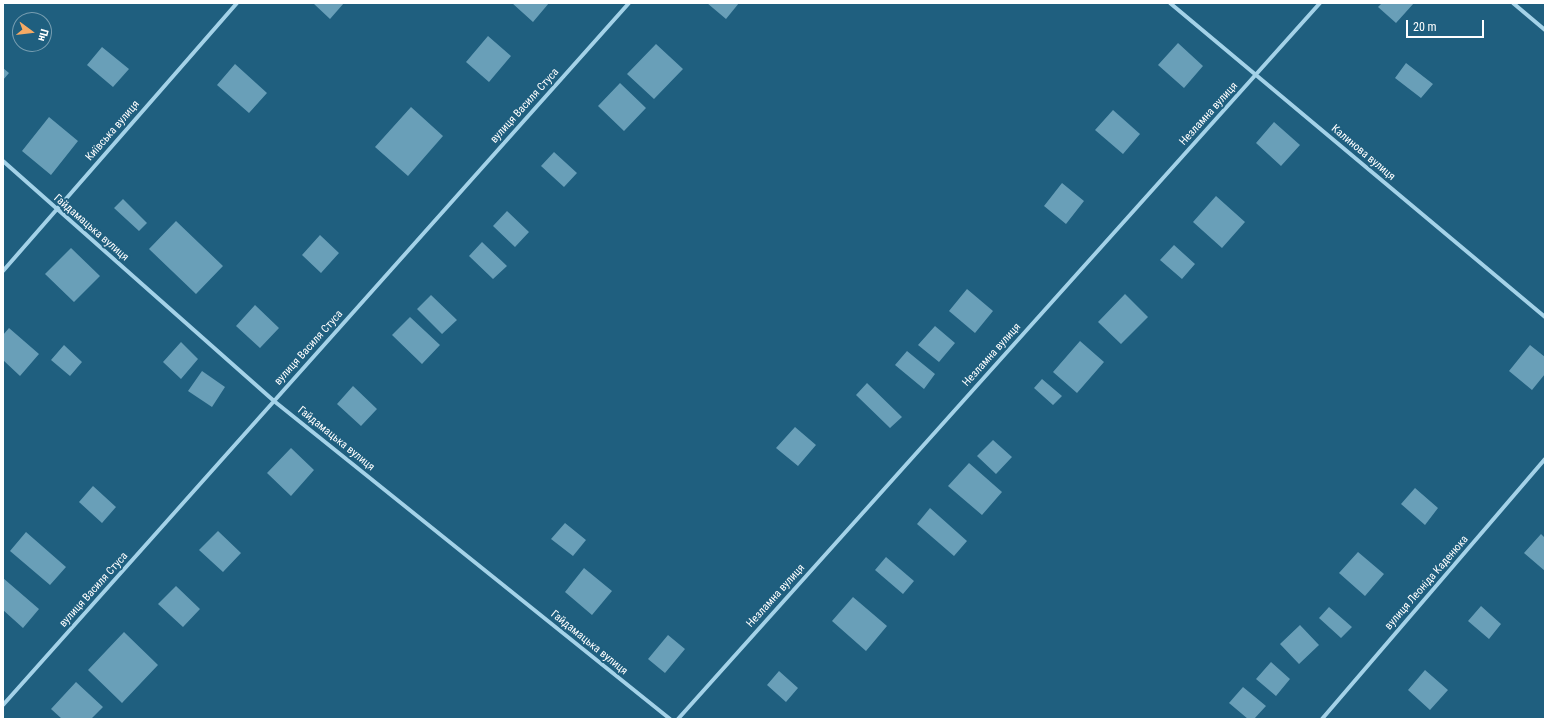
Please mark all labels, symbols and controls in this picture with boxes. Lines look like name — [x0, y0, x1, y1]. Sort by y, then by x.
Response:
north arrow — [12, 12, 52, 52]
scale bar — [1408, 12, 1486, 38]
text: 20 m — [1413, 20, 1437, 34]
text: Пн — [35, 27, 51, 43]
street label: вулиця Василя Стуса — [488, 66, 562, 146]
street label: Незламна вулиця — [1177, 80, 1241, 148]
street label: Київська вулиця — [83, 98, 143, 164]
street label: Калинова вулиця — [1328, 122, 1398, 184]
street label: Гайдамацька вулиця — [51, 192, 131, 264]
street label: вулиця Василя Стуса — [272, 308, 346, 388]
street label: Незламна вулиця — [960, 321, 1024, 389]
street label: Гайдамацька вулиця — [295, 404, 377, 474]
street label: вулиця Леоніда Каденюка — [1383, 533, 1471, 633]
street label: вулиця Василя Стуса — [57, 550, 131, 630]
street label: Незламна вулиця — [744, 562, 808, 630]
street label: Гайдамацька вулиця — [548, 608, 630, 678]

